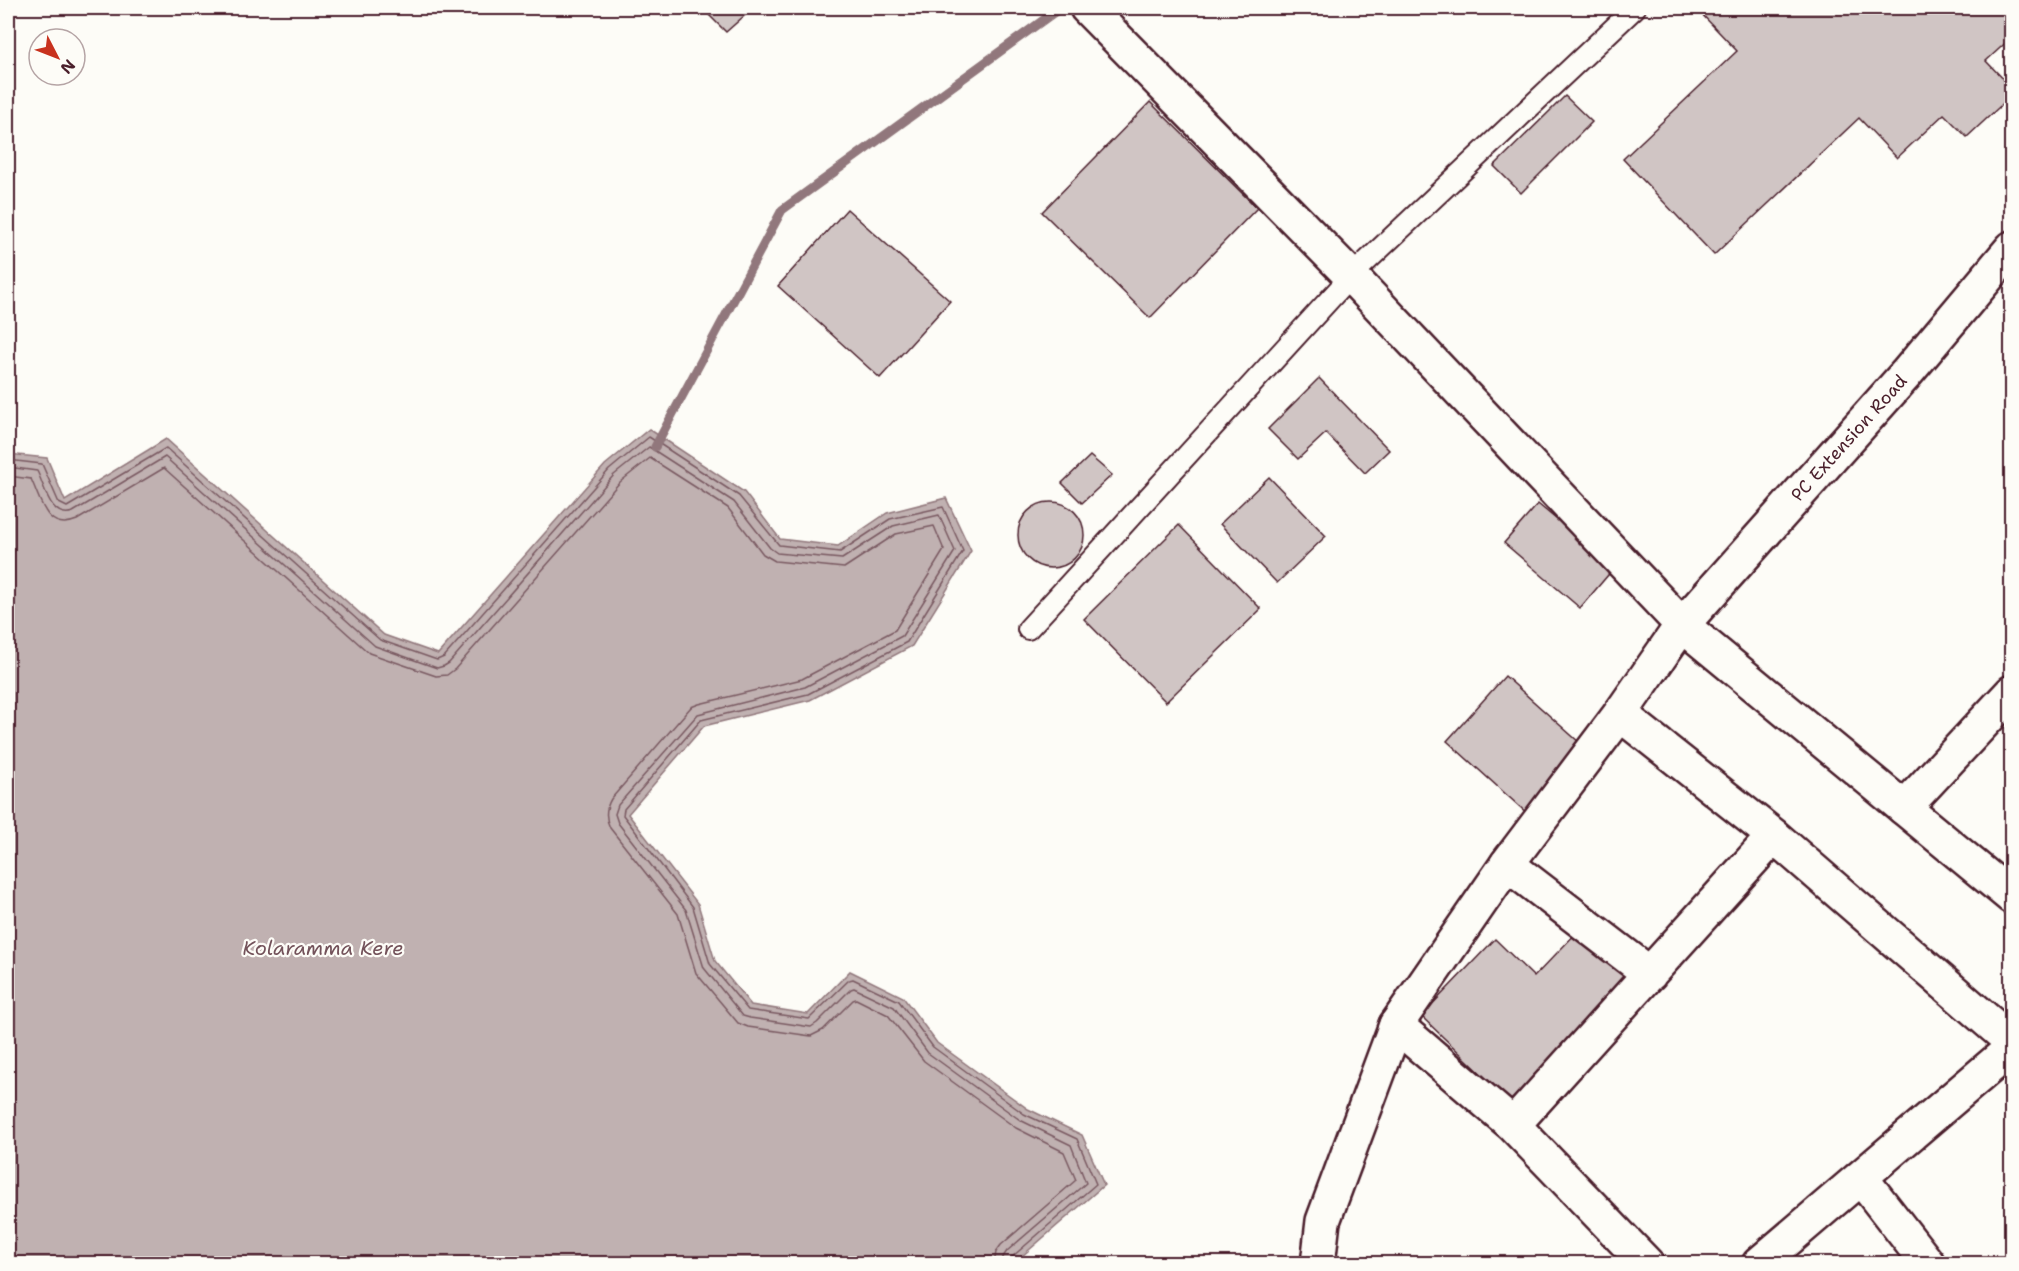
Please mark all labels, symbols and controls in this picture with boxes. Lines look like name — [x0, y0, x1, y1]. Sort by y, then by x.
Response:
north arrow — [27, 27, 87, 87]
text: N — [56, 55, 80, 78]
street label: PC Extension Road — [1786, 369, 1912, 507]
water label: Kolaramma Kere — [243, 935, 403, 961]

